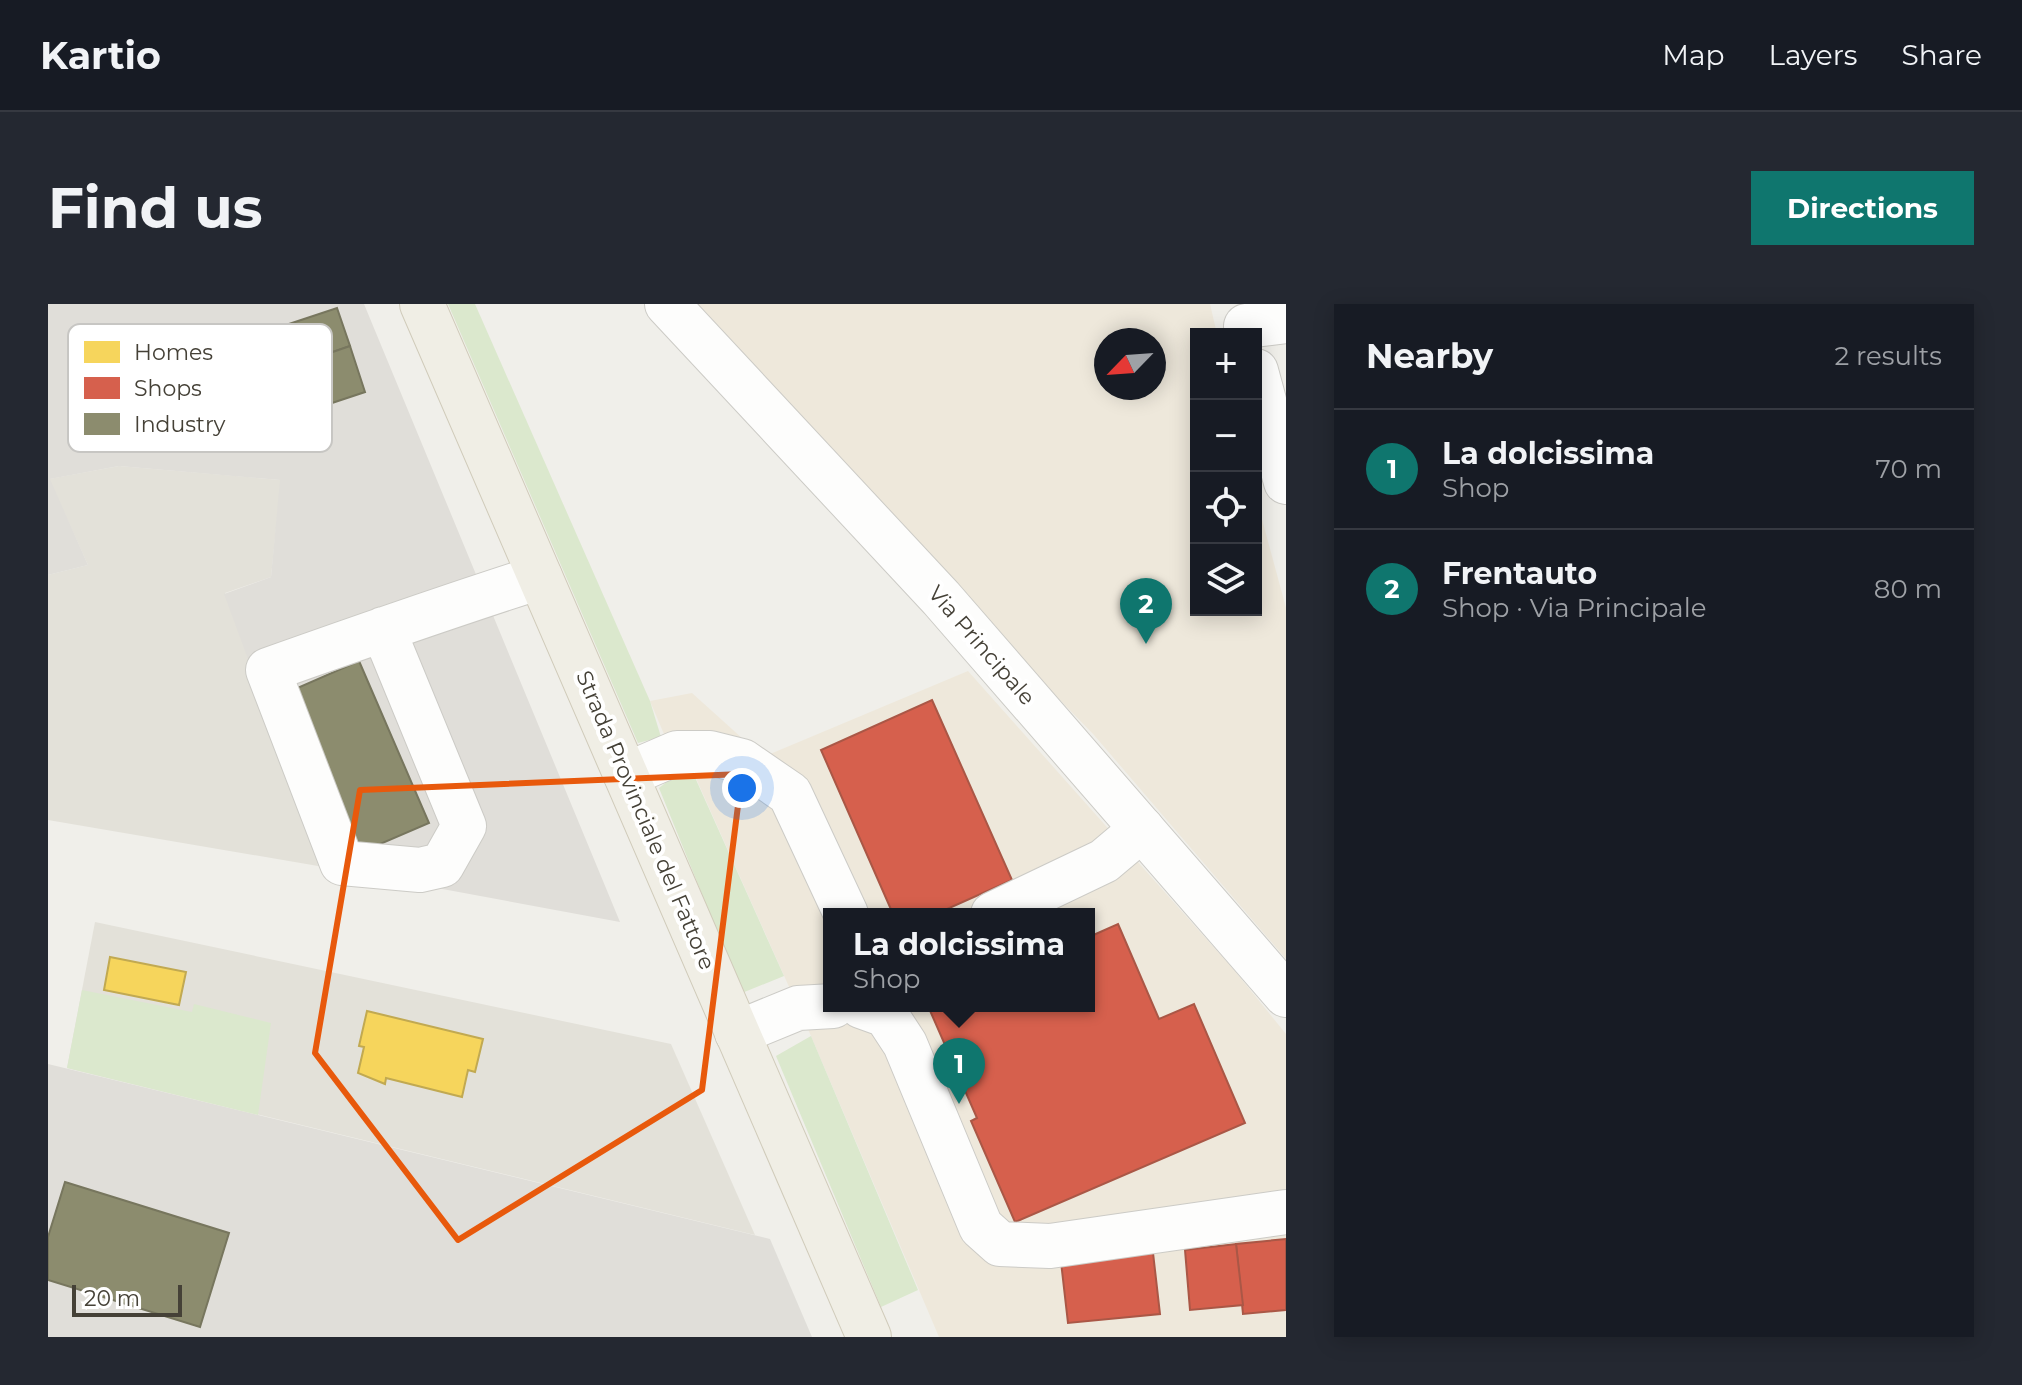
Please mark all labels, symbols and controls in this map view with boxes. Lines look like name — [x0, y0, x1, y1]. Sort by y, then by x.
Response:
text: Kartio — [40, 32, 161, 79]
text: Map — [1662, 38, 1725, 72]
text: Layers — [1769, 38, 1858, 72]
text: Share — [1902, 38, 1982, 72]
button: Directions — [1751, 171, 1974, 245]
text: Find us — [48, 174, 262, 242]
legend — [68, 324, 332, 452]
north arrow — [1094, 328, 1166, 400]
map controls — [1190, 328, 1262, 616]
button: + — [1190, 328, 1262, 400]
text: Nearby — [1366, 335, 1493, 377]
text: Homes — [134, 339, 213, 366]
text: 2 results — [1834, 340, 1942, 372]
text: Shops — [134, 375, 202, 402]
button: − — [1190, 400, 1262, 472]
text: Industry — [134, 411, 226, 438]
text: La dolcissima — [1442, 435, 1654, 472]
text: 1 — [1387, 453, 1397, 485]
text: 70 m — [1876, 453, 1942, 485]
button: locate — [1190, 472, 1262, 544]
text: Shop — [1442, 472, 1510, 504]
button: layers — [1190, 544, 1262, 616]
text: Frentauto — [1442, 555, 1597, 592]
text: 2 — [1384, 573, 1400, 605]
text: 80 m — [1874, 573, 1942, 605]
pin: 2 — [1120, 578, 1172, 644]
street label: Via Principale — [922, 580, 1041, 711]
text: Shop · Via Principale — [1442, 592, 1706, 624]
street label: Strada Provinciale del Fattore — [570, 667, 721, 974]
your location — [722, 768, 762, 808]
popup — [823, 908, 1095, 1012]
text: La dolcissima — [853, 926, 1065, 963]
text: Shop — [853, 963, 920, 995]
pin: 1 — [933, 1038, 985, 1104]
scale bar — [72, 1281, 182, 1317]
text: 20 m — [84, 1285, 140, 1312]

